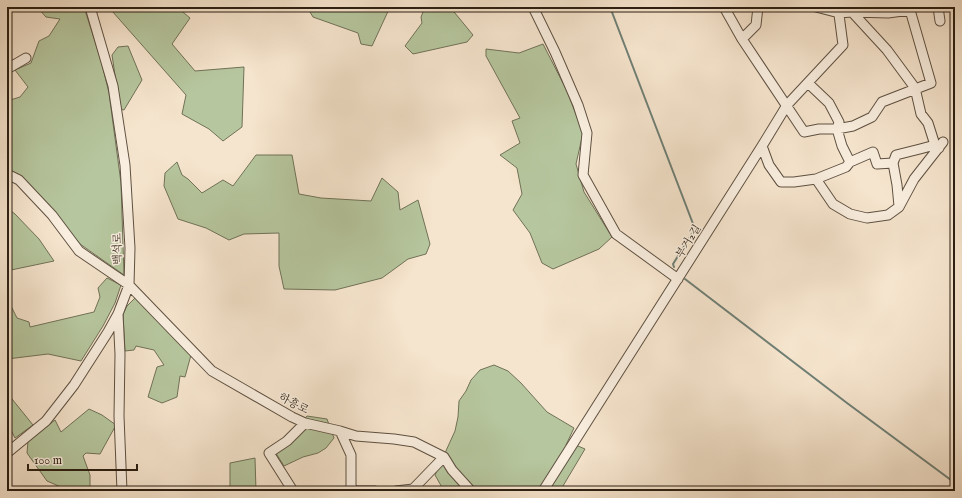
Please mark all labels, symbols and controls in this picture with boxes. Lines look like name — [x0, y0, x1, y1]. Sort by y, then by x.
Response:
street label: 부거2길 — [673, 222, 705, 261]
street label: 백석로 — [111, 233, 125, 265]
street label: 하흥로 — [276, 390, 311, 418]
scale bar — [28, 446, 137, 472]
text: 100 m — [34, 453, 62, 468]

